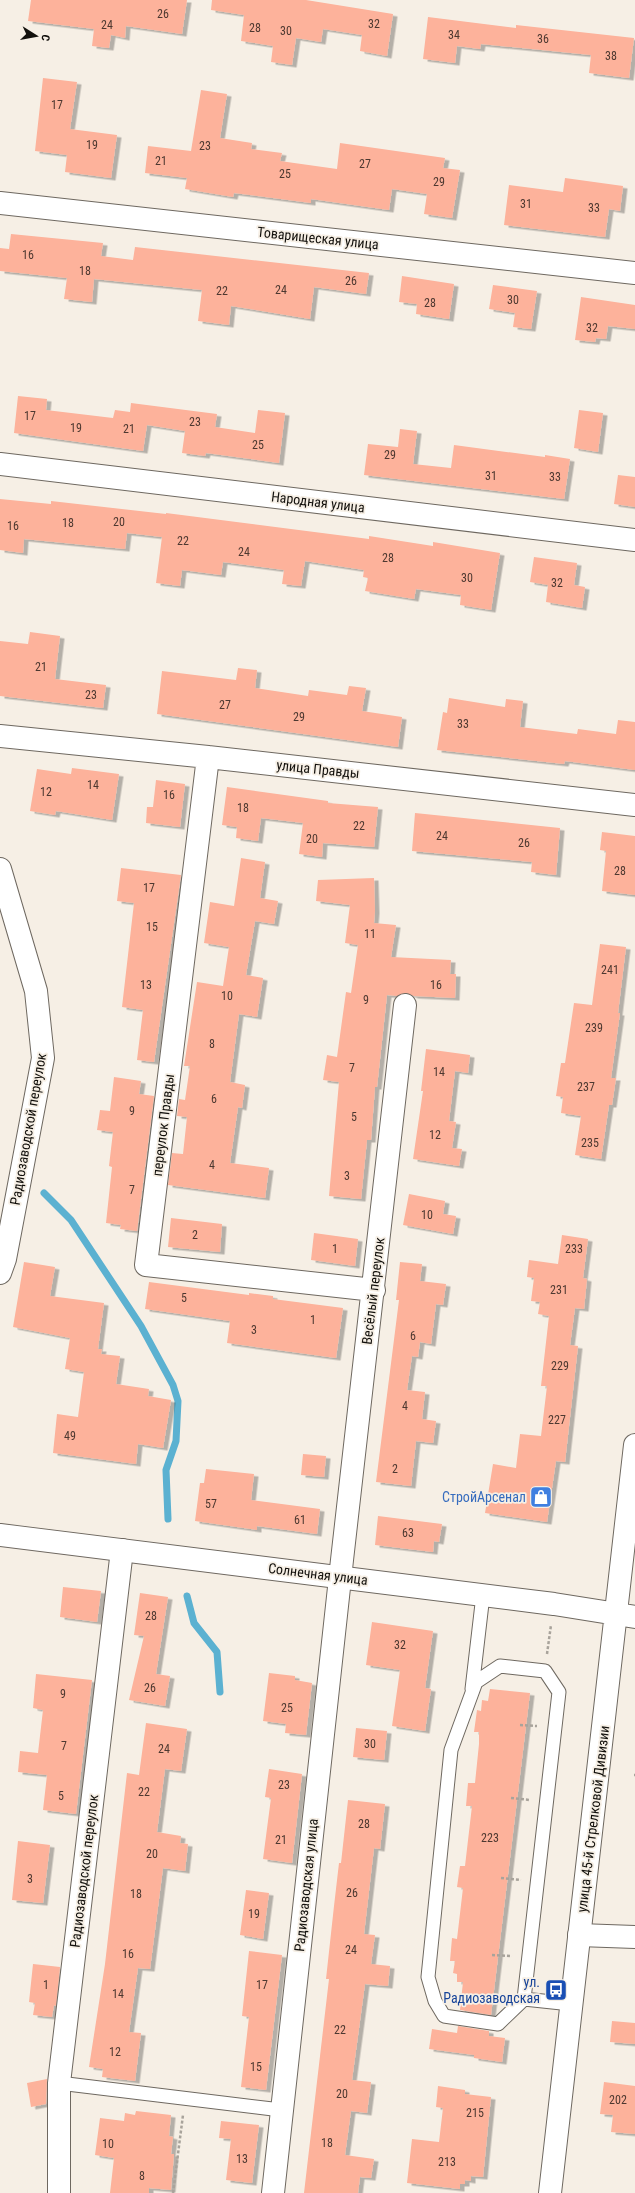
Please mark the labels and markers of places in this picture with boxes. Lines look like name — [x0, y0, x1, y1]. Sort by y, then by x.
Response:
shop icon: СтройАрсенал — [528, 1484, 554, 1510]
place label: СтройАрсенал — [442, 1489, 526, 1505]
place label: ул. Радиозаводская — [443, 1974, 540, 2006]
bus stop icon: ул. Радиозаводская — [543, 1977, 569, 2003]

